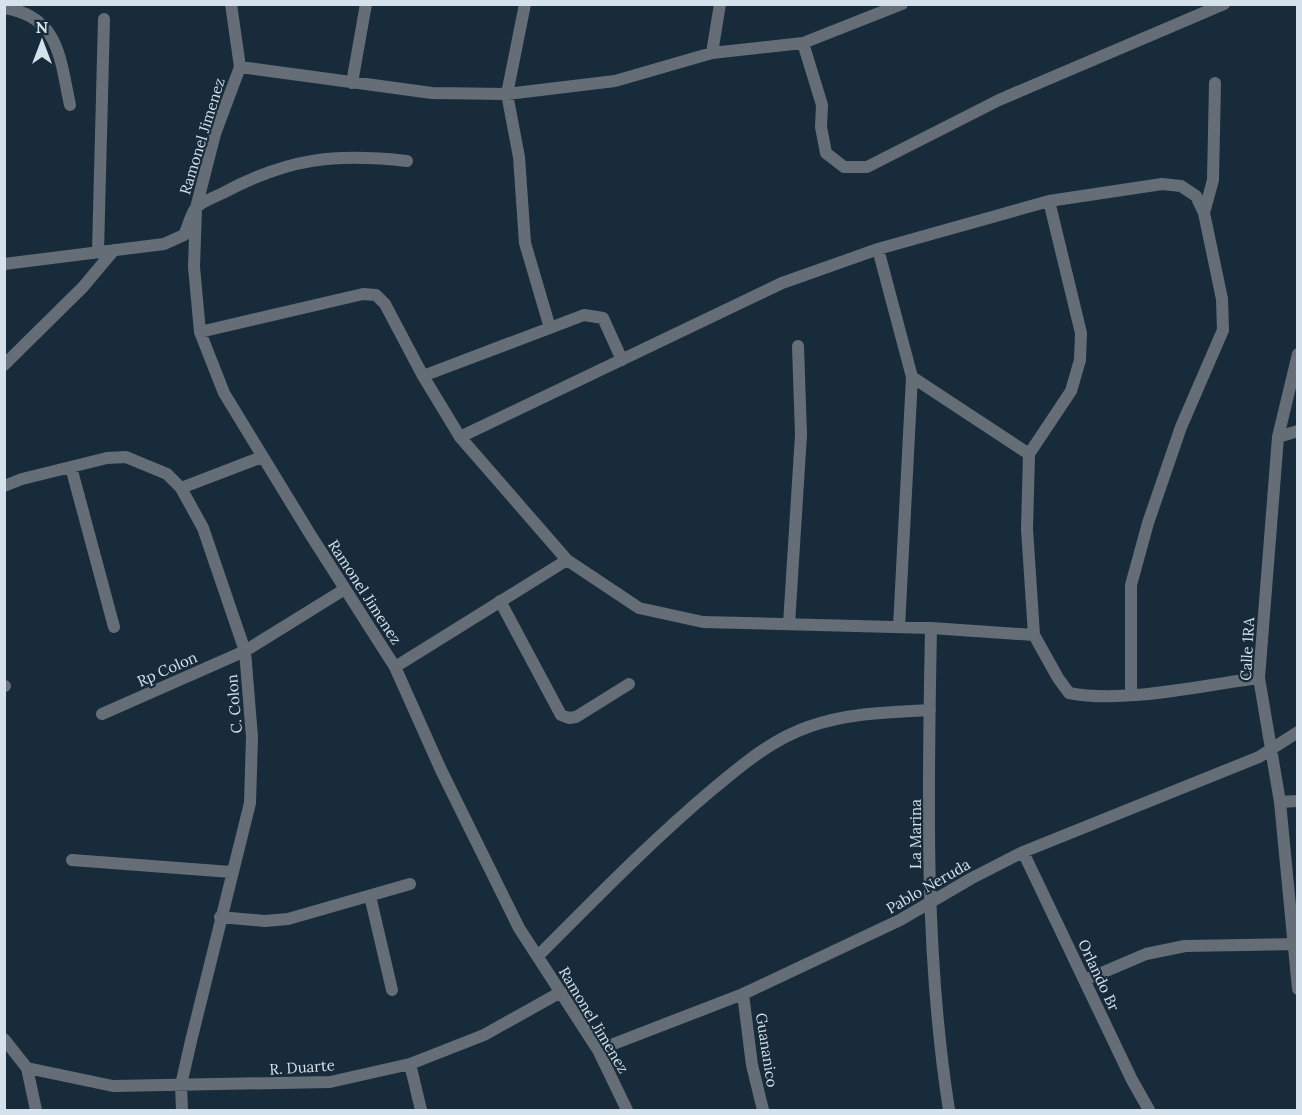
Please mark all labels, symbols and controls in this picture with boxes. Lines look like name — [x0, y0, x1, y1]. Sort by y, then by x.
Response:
north arrow — [12, 12, 72, 72]
text: N — [36, 17, 48, 37]
street label: Ramonel Jimenez — [175, 75, 229, 197]
street label: Ramonel Jimenez — [324, 536, 406, 648]
street label: Calle 1RA — [1236, 616, 1258, 681]
street label: Rp Colon — [134, 647, 200, 691]
street label: C. Colon — [222, 674, 246, 734]
street label: La Marina — [906, 799, 925, 869]
street label: Pablo Neruda — [883, 854, 974, 918]
street label: Orlando Br — [1074, 936, 1124, 1014]
street label: Ramonel Jimenez — [555, 963, 633, 1077]
street label: Guananico — [752, 1011, 782, 1089]
street label: R. Duarte — [269, 1055, 335, 1079]

